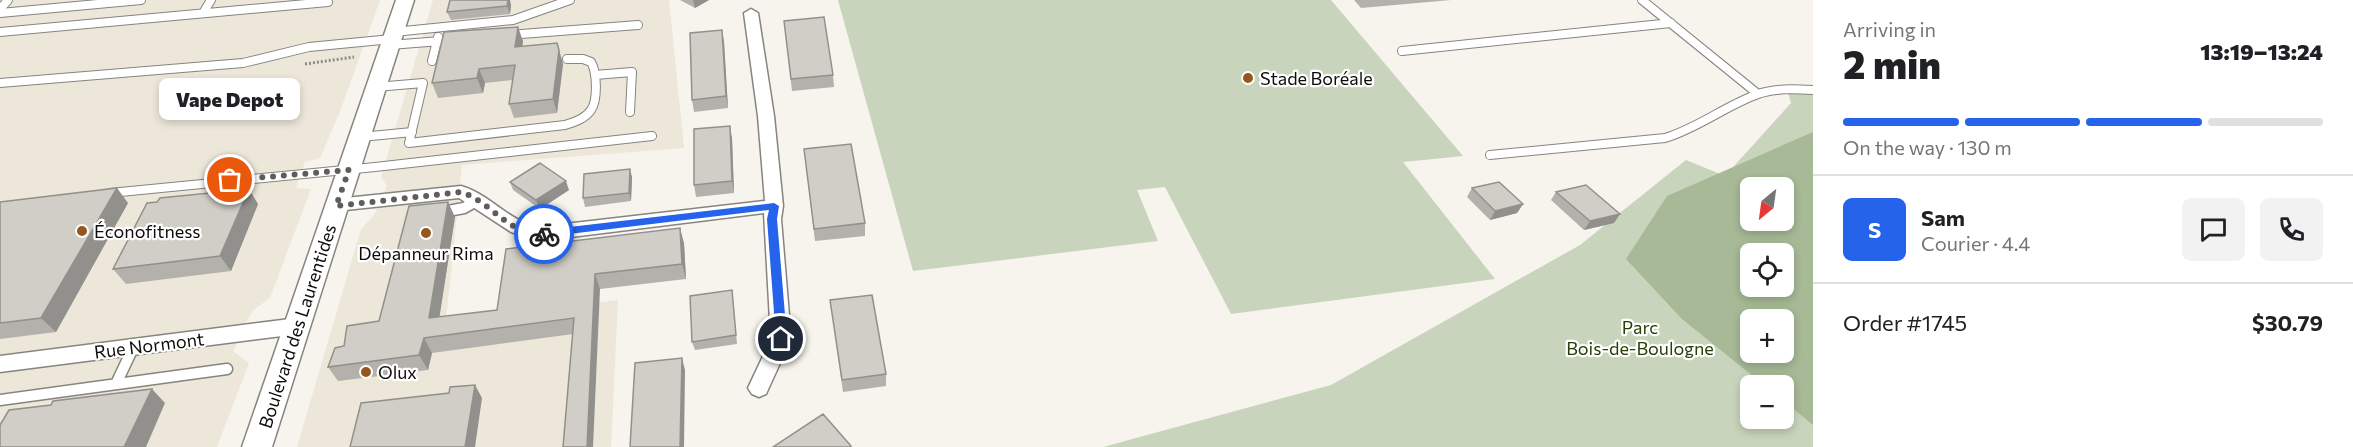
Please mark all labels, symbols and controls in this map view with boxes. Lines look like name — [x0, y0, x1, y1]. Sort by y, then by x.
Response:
text: Arriving in — [1843, 17, 1936, 41]
text: 13:19–13:24 — [2200, 38, 2323, 65]
text: 2 min — [1843, 39, 1941, 87]
place label: Stade Boréale — [1260, 67, 1373, 89]
marker: Stade Boréale — [1241, 71, 1255, 85]
callout: Vape Depot — [160, 78, 300, 120]
text: Vape Depot — [176, 87, 283, 111]
text: On the way · 130 m — [1843, 135, 2012, 159]
pin — [204, 154, 255, 205]
icon: bag — [213, 163, 246, 196]
north arrow — [1740, 177, 1794, 231]
map controls — [1740, 177, 1794, 429]
button: chat — [2182, 198, 2245, 261]
button: phone — [2260, 198, 2323, 261]
courier — [514, 204, 574, 264]
text: Sam — [1921, 204, 1965, 231]
text: S — [1868, 216, 1881, 243]
icon: bike — [528, 218, 561, 251]
place label: Éconofitness — [94, 220, 201, 242]
street label: Boulevard des Laurentides — [254, 221, 340, 431]
marker: Éconofitness — [75, 224, 89, 238]
marker: Dépanneur Rima — [419, 226, 433, 240]
text: Courier · 4.4 — [1921, 231, 2030, 255]
place label: Dépanneur Rima — [358, 242, 494, 264]
button: locate — [1740, 243, 1794, 297]
button: + — [1740, 309, 1794, 363]
text: Order #1745 — [1843, 309, 1967, 336]
text: $30.79 — [2252, 309, 2323, 336]
pin — [755, 313, 806, 364]
park label: Parc Bois-de-Boulogne — [1566, 316, 1714, 359]
icon: home — [764, 322, 797, 355]
street label: Rue Normont — [93, 327, 205, 363]
place label: Olux — [378, 361, 417, 383]
marker: Olux — [359, 365, 373, 379]
button: − — [1740, 375, 1794, 429]

